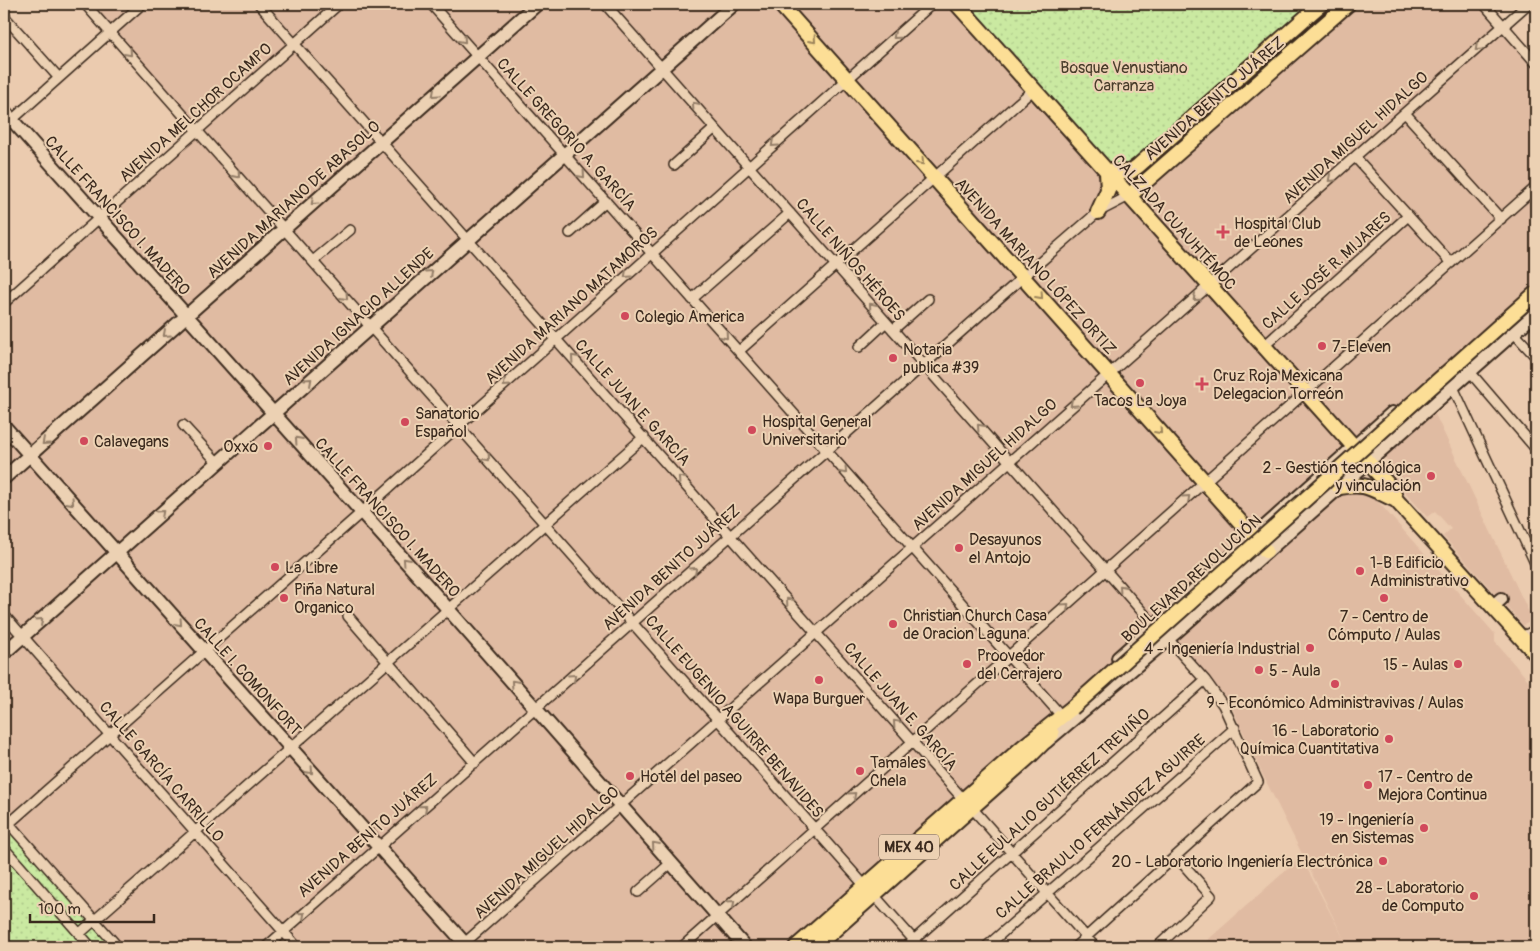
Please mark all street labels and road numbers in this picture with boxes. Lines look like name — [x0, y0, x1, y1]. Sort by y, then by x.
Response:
street label: AVENIDA BENITO JUÁREZ — [1141, 33, 1289, 165]
street label: AVENIDA MELCHOR OCAMPO — [115, 39, 276, 187]
street label: CALLE GREGORIO A. GARCÍA — [492, 54, 640, 215]
street label: AVENIDA MIGUEL HIDALGO — [1279, 67, 1432, 208]
street label: AVENIDA MARIANO DE ABASOLO — [203, 117, 384, 283]
street label: CALLE FRANCISCO I. MADERO — [40, 132, 194, 300]
street label: CALZADA CUAUHTÉMOC — [1108, 151, 1240, 295]
street label: AVENIDA MARIANO LÓPEZ ORTIZ — [950, 173, 1121, 359]
street label: CALLE NIÑOS HÉROES — [791, 194, 909, 325]
street label: CALLE JOSÉ R. MIJARES — [1258, 207, 1395, 334]
street label: AVENIDA MARIANO MATAMOROS — [481, 223, 662, 389]
street label: AVENIDA IGNACIO ALLENDE — [279, 244, 438, 390]
street label: CALLE JUAN E. GARCÍA — [570, 335, 694, 470]
street label: AVENIDA MIGUEL HIDALGO — [908, 394, 1061, 535]
street label: CALLE FRANCISCO I. MADERO — [310, 434, 464, 602]
street label: AVENIDA BENITO JUÁREZ — [599, 500, 745, 635]
street label: BOULEVARD REVOLUCIÓN — [1117, 510, 1266, 647]
street label: CALLE EUGENIO AGUIRRE BENAVIDES — [641, 611, 828, 822]
street label: CALLE I. COMONFORT — [189, 614, 305, 740]
street label: CALLE JUAN E. GARCÍA — [839, 638, 961, 775]
street label: CALLE GARCÍA CARRILLO — [95, 697, 228, 846]
street label: CALLE EULALIO GUTIÉRREZ TREVIÑO — [945, 704, 1154, 895]
street label: CALLE BRAULIO FERNÁNDEZ AGUIRRE — [992, 730, 1210, 923]
street label: AVENIDA BENITO JUÁREZ — [294, 770, 442, 902]
street label: AVENIDA MIGUEL HIDALGO — [470, 782, 623, 923]
road number: MEX 40 — [879, 834, 939, 860]

